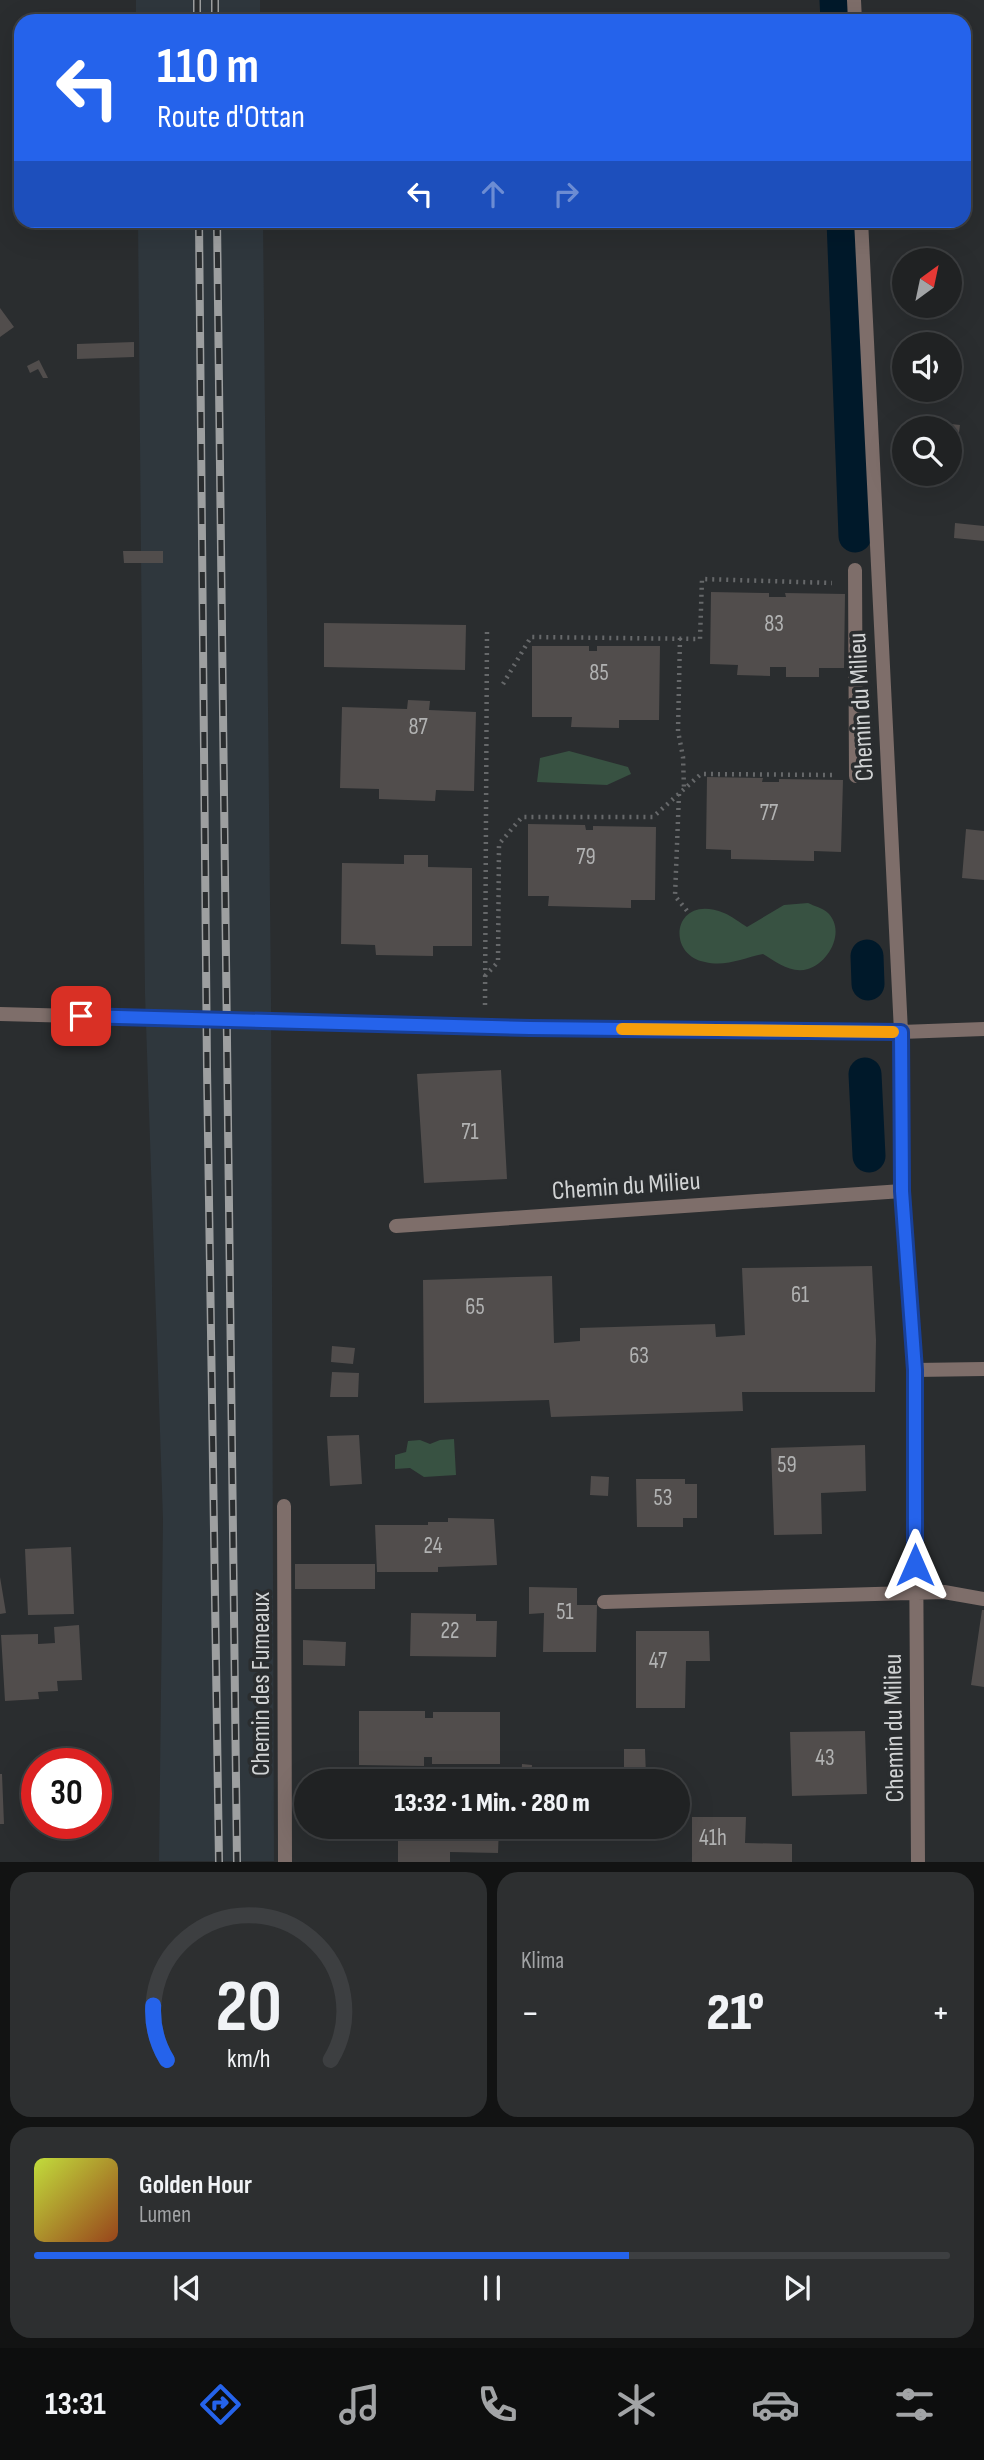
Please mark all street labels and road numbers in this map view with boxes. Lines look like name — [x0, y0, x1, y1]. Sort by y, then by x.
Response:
street label: Chemin du Milieu — [842, 632, 881, 782]
street label: Chemin du Milieu — [551, 1166, 701, 1207]
street label: Chemin des Fumeaux — [246, 1592, 277, 1776]
street label: Chemin du Milieu — [878, 1653, 911, 1803]

